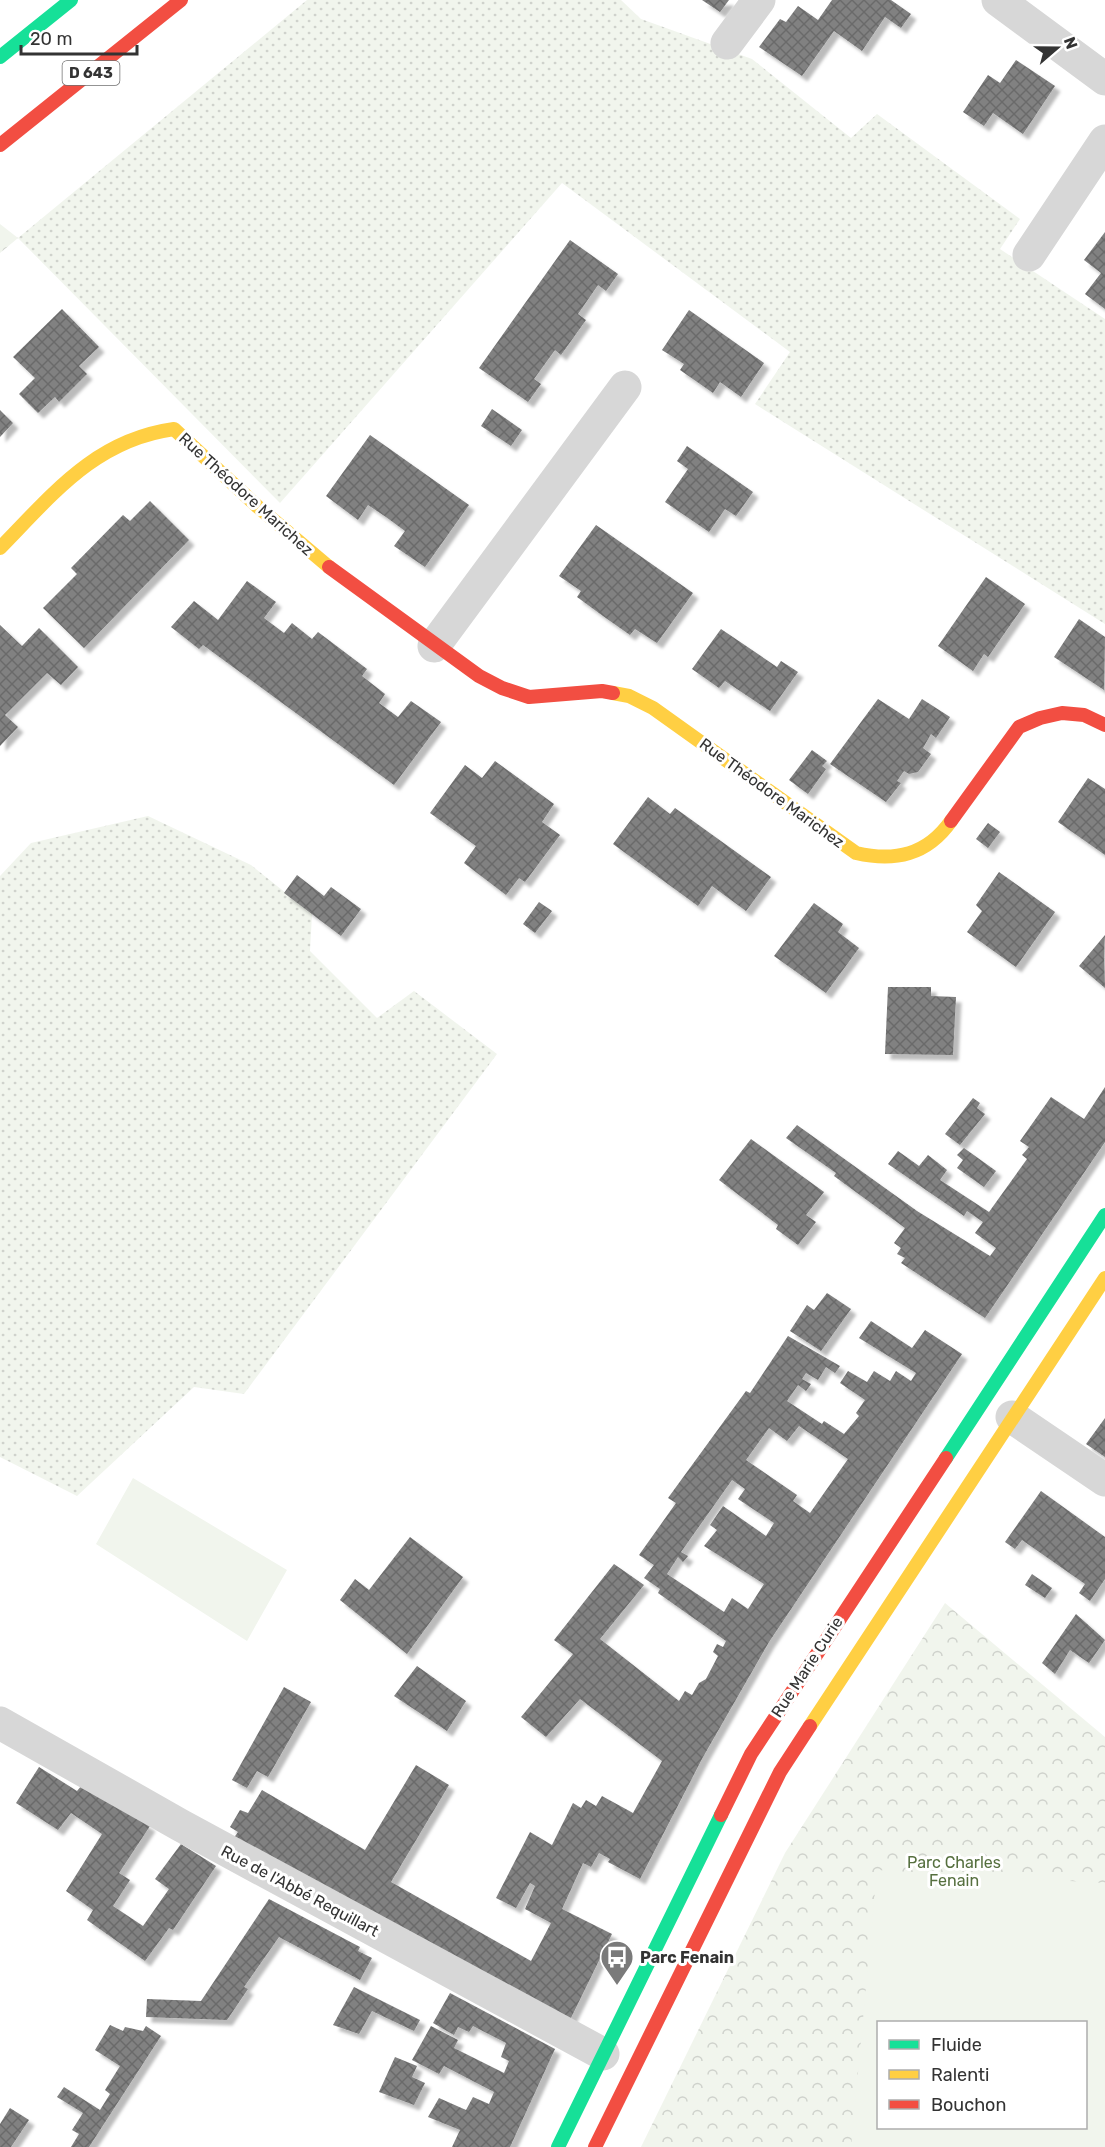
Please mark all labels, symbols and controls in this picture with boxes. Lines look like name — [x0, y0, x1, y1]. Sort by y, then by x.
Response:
scale bar — [21, 18, 136, 56]
north arrow — [1027, 18, 1087, 78]
text: 20 m — [30, 28, 72, 50]
text: N — [1060, 34, 1082, 52]
road number: D 643 — [62, 61, 119, 85]
street label: Rue Théodore Marichez — [175, 429, 317, 559]
street label: Rue Théodore Marichez — [696, 734, 848, 852]
street label: Rue Marie Curie — [767, 1613, 847, 1721]
street label: Rue de l'Abbé Requillart — [218, 1841, 382, 1941]
park label: Parc Charles Fenain — [907, 1853, 1001, 1890]
bus stop icon: Parc Fenain — [599, 1939, 635, 1986]
place label: Parc Fenain — [640, 1948, 734, 1967]
legend — [877, 2021, 1087, 2129]
text: Fluide — [931, 2034, 982, 2056]
text: Ralenti — [931, 2064, 989, 2086]
text: Bouchon — [931, 2094, 1006, 2116]

